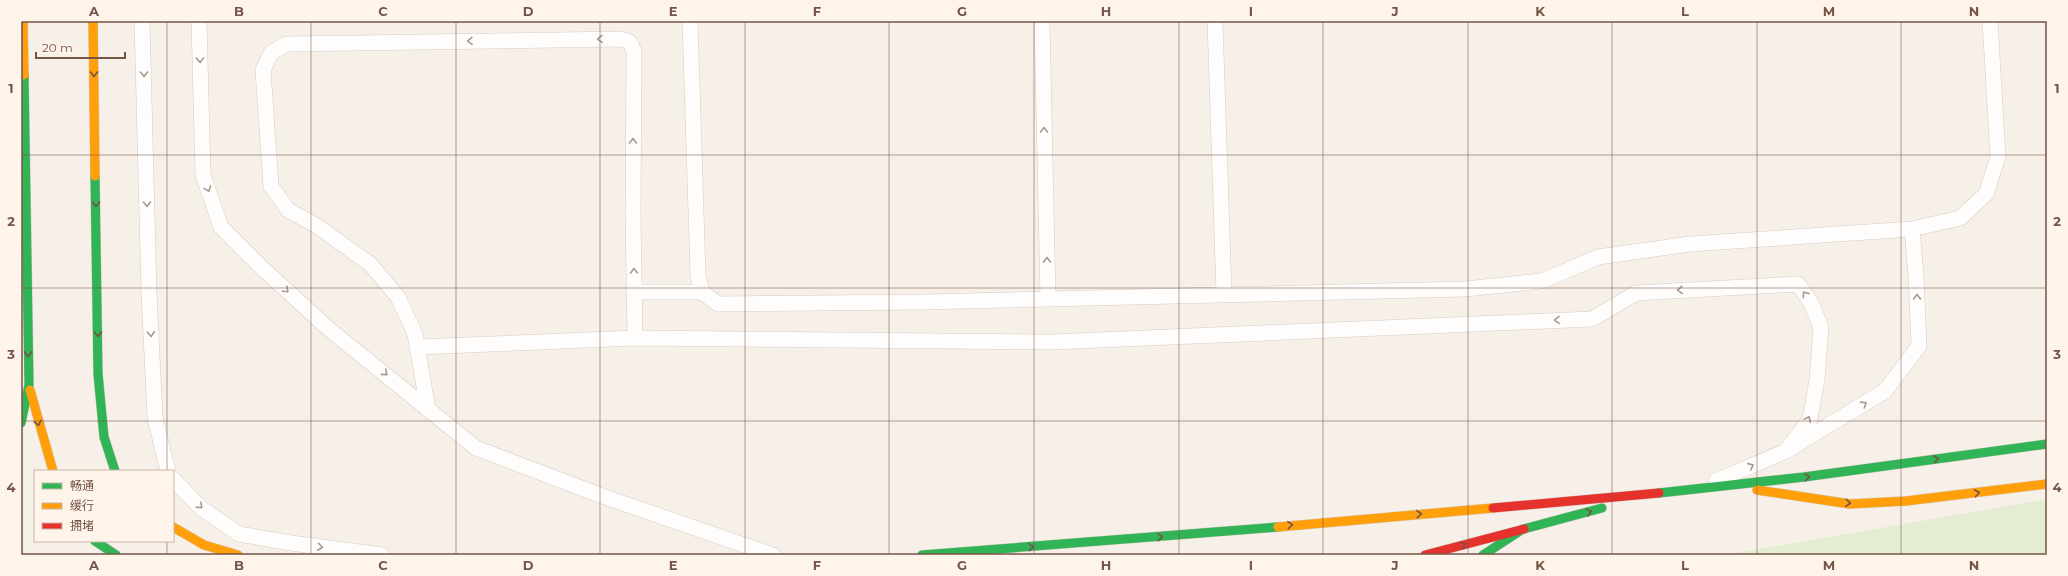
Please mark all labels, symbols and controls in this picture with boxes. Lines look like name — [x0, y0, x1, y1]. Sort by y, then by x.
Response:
text: A — [88, 3, 100, 19]
text: B — [234, 3, 244, 19]
text: C — [378, 3, 388, 19]
text: D — [523, 3, 534, 19]
text: E — [669, 3, 678, 19]
text: F — [813, 3, 821, 19]
text: G — [957, 3, 967, 19]
text: H — [1101, 3, 1111, 19]
text: I — [1249, 3, 1253, 19]
text: J — [1390, 3, 1399, 19]
text: K — [1535, 3, 1545, 19]
text: L — [1681, 3, 1689, 19]
text: M — [1823, 3, 1835, 19]
text: N — [1969, 3, 1979, 19]
scale bar — [36, 34, 125, 60]
one-way arrow — [597, 35, 603, 43]
one-way arrow — [467, 37, 473, 45]
text: 20 m — [42, 40, 73, 55]
one-way arrow — [195, 57, 204, 63]
one-way arrow — [90, 71, 98, 77]
one-way arrow — [140, 71, 148, 77]
text: 1 — [8, 80, 14, 96]
text: 1 — [2054, 80, 2060, 96]
one-way arrow — [1040, 127, 1049, 133]
one-way arrow — [629, 138, 637, 144]
one-way arrow — [203, 185, 211, 192]
one-way arrow — [92, 201, 100, 207]
one-way arrow — [143, 201, 151, 207]
text: 2 — [7, 213, 15, 229]
text: 2 — [2053, 213, 2061, 229]
one-way arrow — [1043, 257, 1052, 263]
one-way arrow — [630, 268, 638, 274]
one-way arrow — [281, 285, 289, 292]
one-way arrow — [1677, 286, 1683, 295]
one-way arrow — [1802, 291, 1810, 298]
one-way arrow — [1913, 294, 1921, 300]
one-way arrow — [1554, 316, 1560, 324]
one-way arrow — [94, 331, 102, 337]
one-way arrow — [146, 331, 155, 337]
text: 3 — [6, 346, 15, 362]
text: 3 — [2052, 346, 2061, 362]
one-way arrow — [24, 351, 32, 357]
one-way arrow — [380, 369, 388, 376]
one-way arrow — [1860, 401, 1867, 408]
one-way arrow — [1803, 415, 1811, 423]
one-way arrow — [34, 420, 42, 426]
one-way arrow — [1933, 455, 1939, 464]
one-way arrow — [1746, 463, 1754, 471]
legend — [34, 470, 174, 542]
one-way arrow — [1804, 472, 1810, 481]
text: 畅通 — [70, 478, 94, 493]
text: 4 — [7, 479, 16, 495]
text: 4 — [2053, 479, 2062, 495]
one-way arrow — [1974, 488, 1981, 497]
text: 缓行 — [70, 498, 94, 513]
one-way arrow — [1845, 499, 1851, 508]
one-way arrow — [195, 502, 203, 509]
one-way arrow — [1585, 508, 1592, 517]
one-way arrow — [1416, 510, 1422, 519]
text: 拥堵 — [70, 518, 94, 533]
one-way arrow — [1287, 521, 1293, 530]
one-way arrow — [1157, 532, 1163, 541]
one-way arrow — [1459, 541, 1466, 550]
one-way arrow — [317, 542, 324, 551]
one-way arrow — [1028, 542, 1034, 551]
text: A — [88, 557, 100, 573]
text: B — [234, 557, 244, 573]
text: C — [378, 557, 388, 573]
text: D — [523, 557, 534, 573]
text: E — [669, 557, 678, 573]
text: F — [813, 557, 821, 573]
text: G — [957, 557, 967, 573]
text: H — [1101, 557, 1111, 573]
text: I — [1249, 557, 1253, 573]
text: J — [1390, 557, 1399, 573]
text: K — [1535, 557, 1545, 573]
text: L — [1681, 557, 1689, 573]
text: M — [1823, 557, 1835, 573]
text: N — [1969, 557, 1979, 573]

